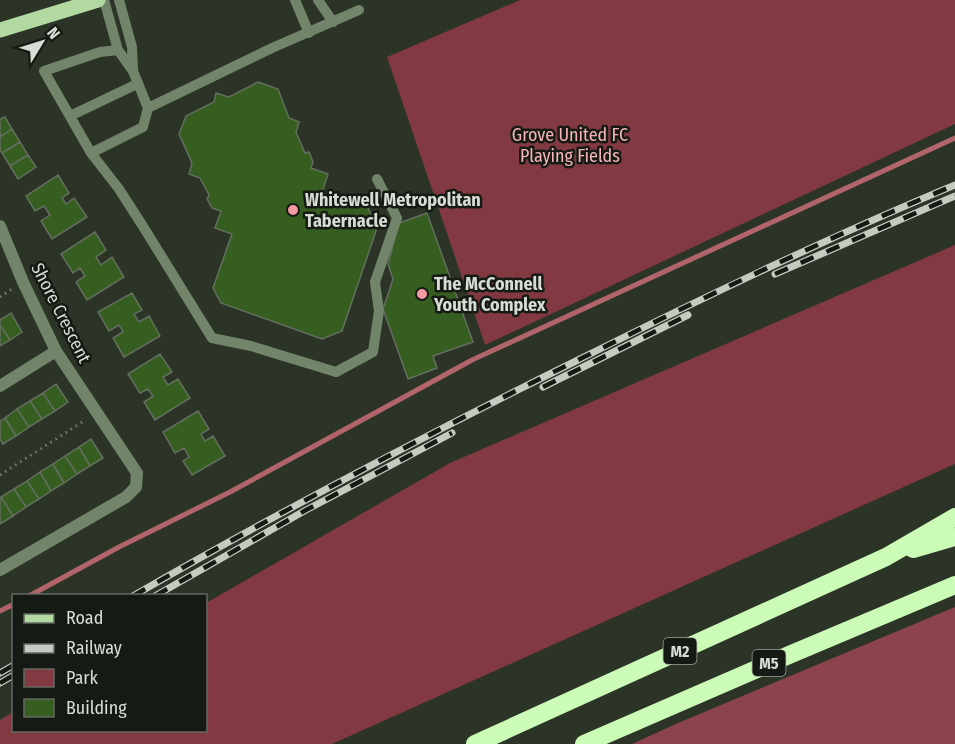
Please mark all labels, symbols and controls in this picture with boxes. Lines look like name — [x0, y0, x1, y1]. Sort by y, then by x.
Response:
north arrow — [12, 12, 72, 72]
text: N — [43, 23, 64, 43]
park label: Grove United FC Playing Fields — [512, 124, 628, 167]
place label: Whitewell Metropolitan Tabernacle — [305, 189, 481, 232]
marker: Whitewell Metropolitan Tabernacle — [286, 203, 300, 217]
street label: Shore Crescent — [26, 259, 96, 367]
place label: The McConnell Youth Complex — [433, 273, 546, 316]
marker: The McConnell Youth Complex — [415, 287, 429, 301]
legend — [12, 594, 207, 732]
text: Road — [66, 607, 103, 629]
text: Railway — [66, 637, 122, 659]
road number: M2 — [664, 638, 696, 664]
road number: M5 — [752, 650, 786, 676]
text: Park — [66, 667, 99, 689]
text: Building — [66, 697, 127, 719]

